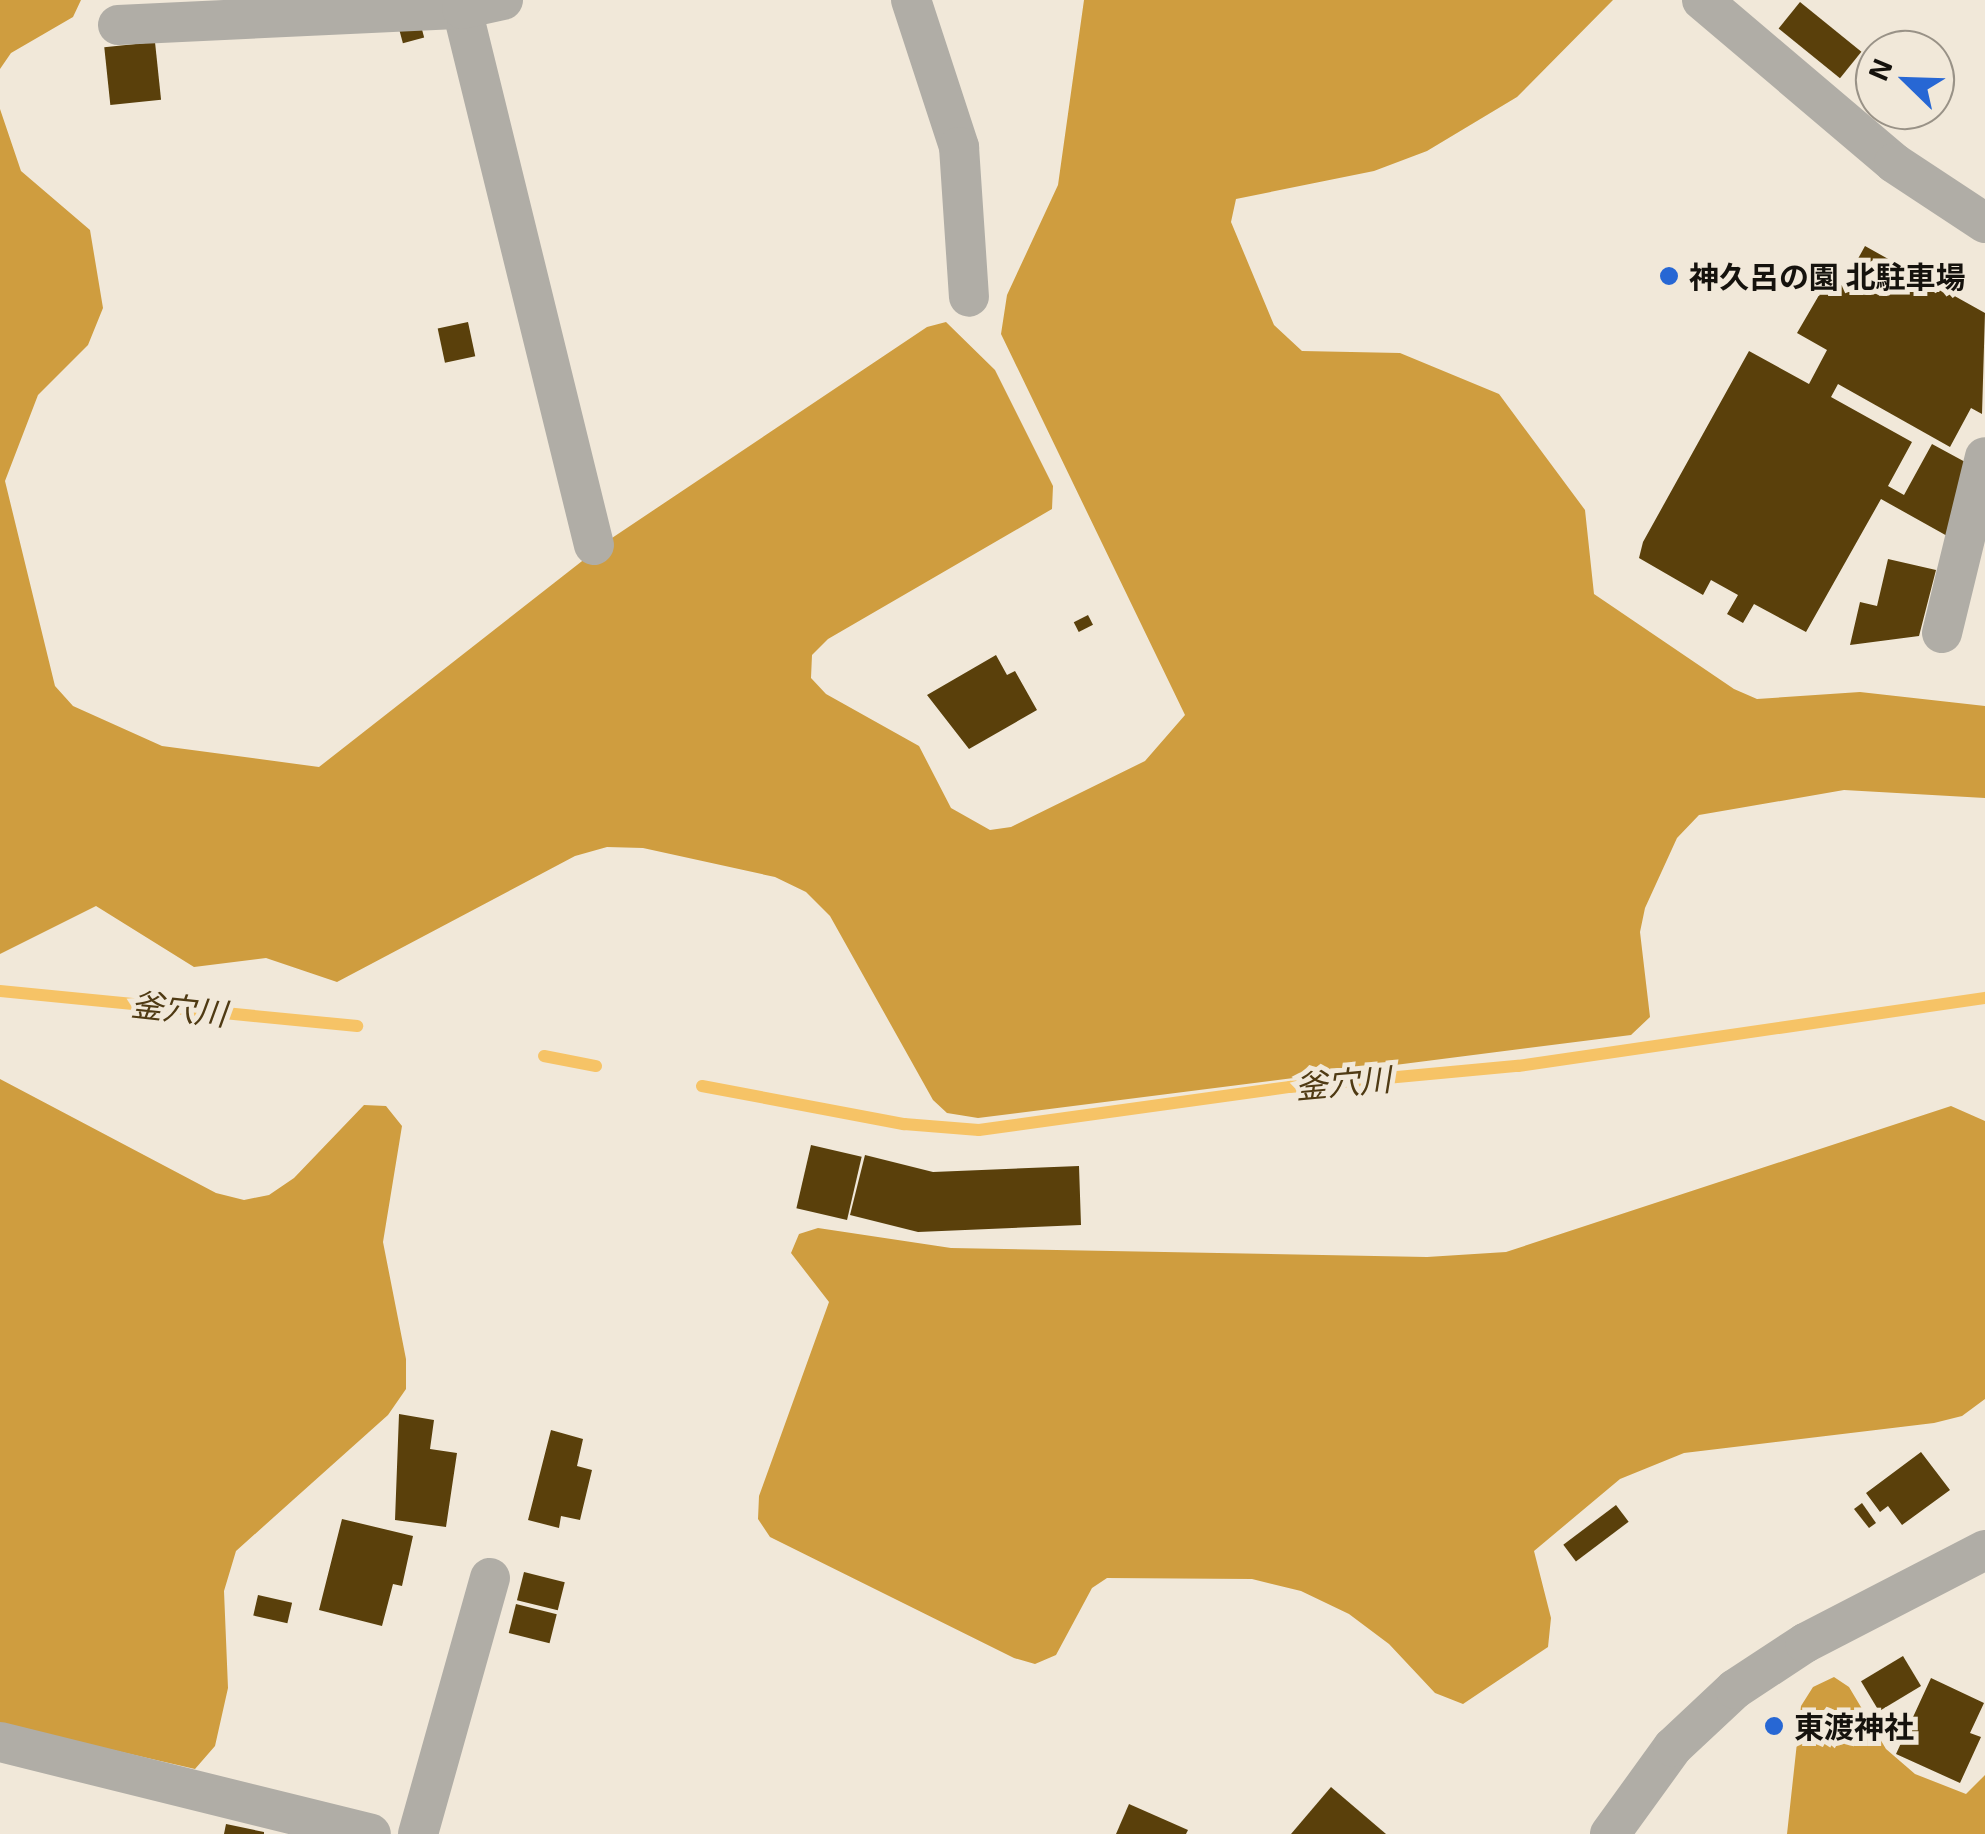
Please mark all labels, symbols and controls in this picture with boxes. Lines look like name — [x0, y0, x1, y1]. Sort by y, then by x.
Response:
north arrow — [1855, 30, 1955, 130]
text: N — [1860, 53, 1899, 85]
place label: 神久呂の園 北駐車場 — [1689, 258, 1965, 294]
marker: 神久呂の園 北駐車場 — [1658, 265, 1680, 287]
water label: 釜穴川 — [129, 984, 229, 1032]
water label: 釜穴川 — [1294, 1059, 1392, 1105]
place label: 東渡神社 — [1794, 1708, 1914, 1744]
marker: 東渡神社 — [1763, 1715, 1785, 1737]

